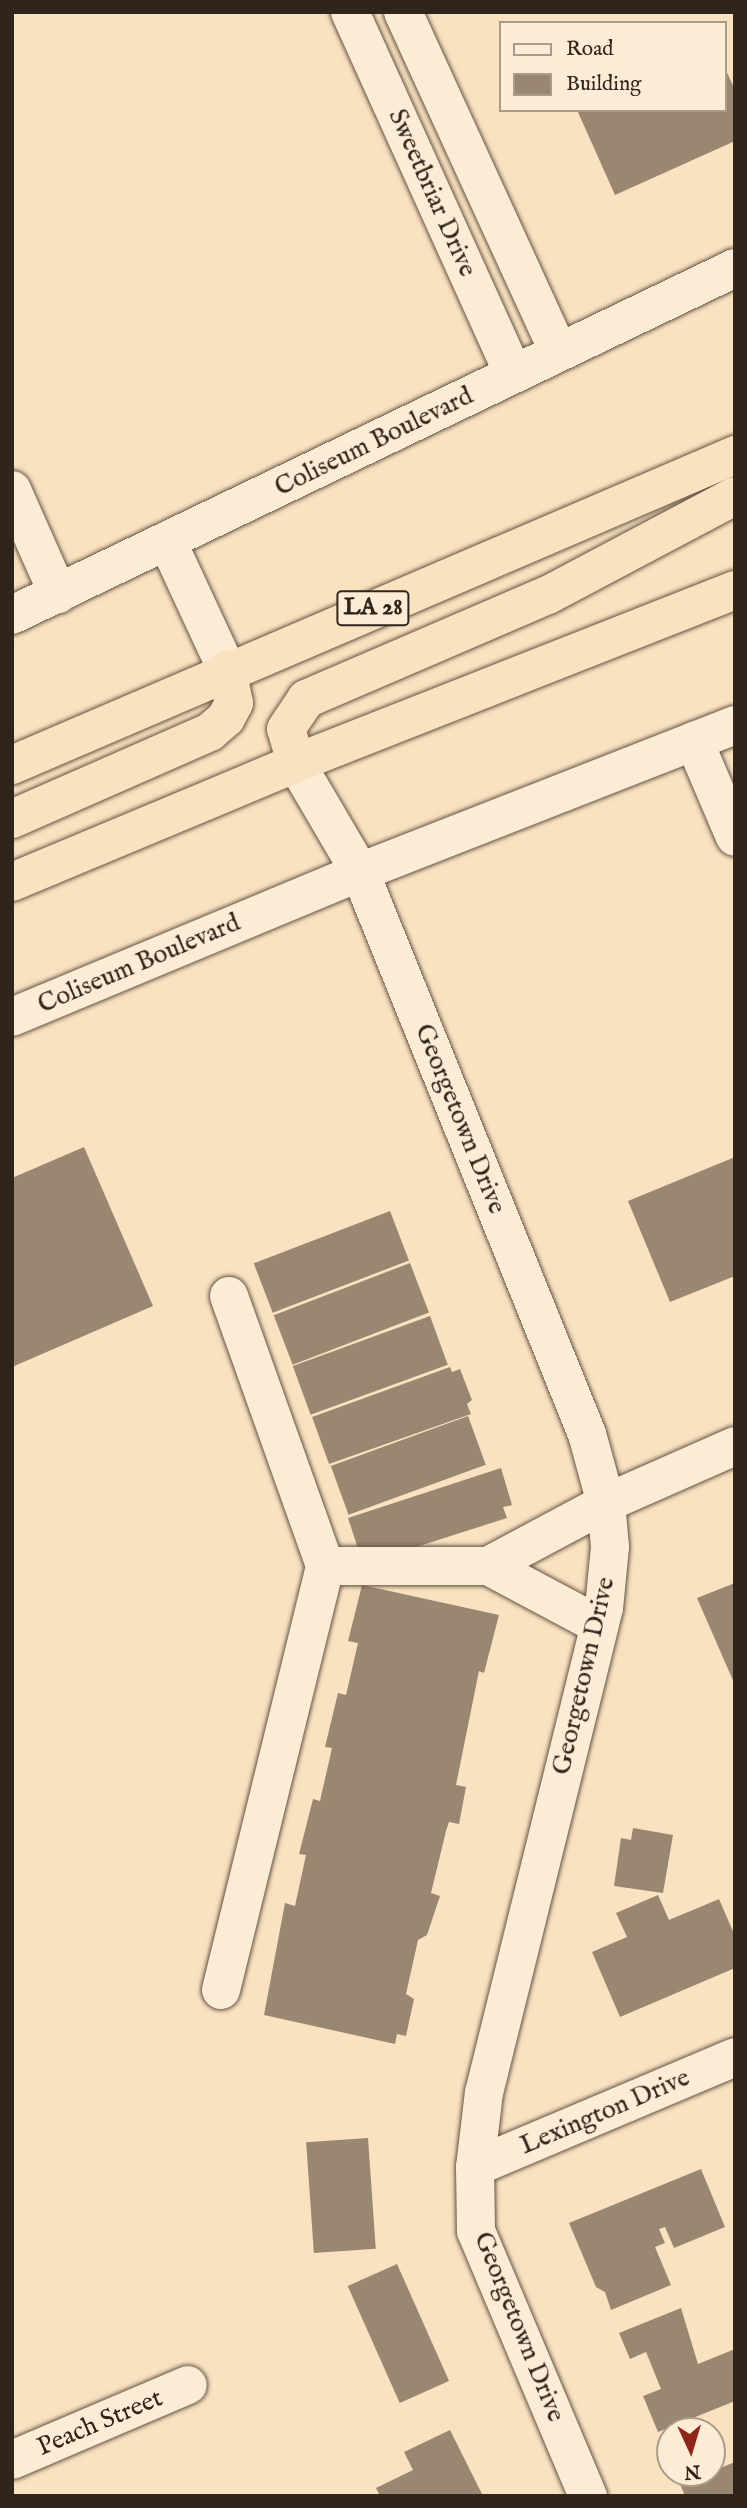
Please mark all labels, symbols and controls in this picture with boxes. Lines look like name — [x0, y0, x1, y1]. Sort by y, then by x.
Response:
legend — [498, 21, 726, 112]
text: Road — [566, 36, 613, 63]
text: Building — [566, 71, 641, 98]
street label: Sweetbriar Drive — [381, 104, 483, 282]
street label: Coliseum Boulevard — [270, 381, 478, 503]
road number: LA 28 — [336, 588, 410, 628]
street label: Coliseum Boulevard — [33, 907, 245, 1021]
street label: Georgetown Drive — [408, 1020, 512, 1218]
street label: Georgetown Drive — [546, 1574, 622, 1778]
street label: Lexington Drive — [516, 2062, 694, 2162]
street label: Georgetown Drive — [467, 2228, 571, 2426]
street label: Peach Street — [33, 2383, 167, 2463]
north arrow — [656, 2417, 726, 2487]
text: N — [683, 2458, 701, 2483]

